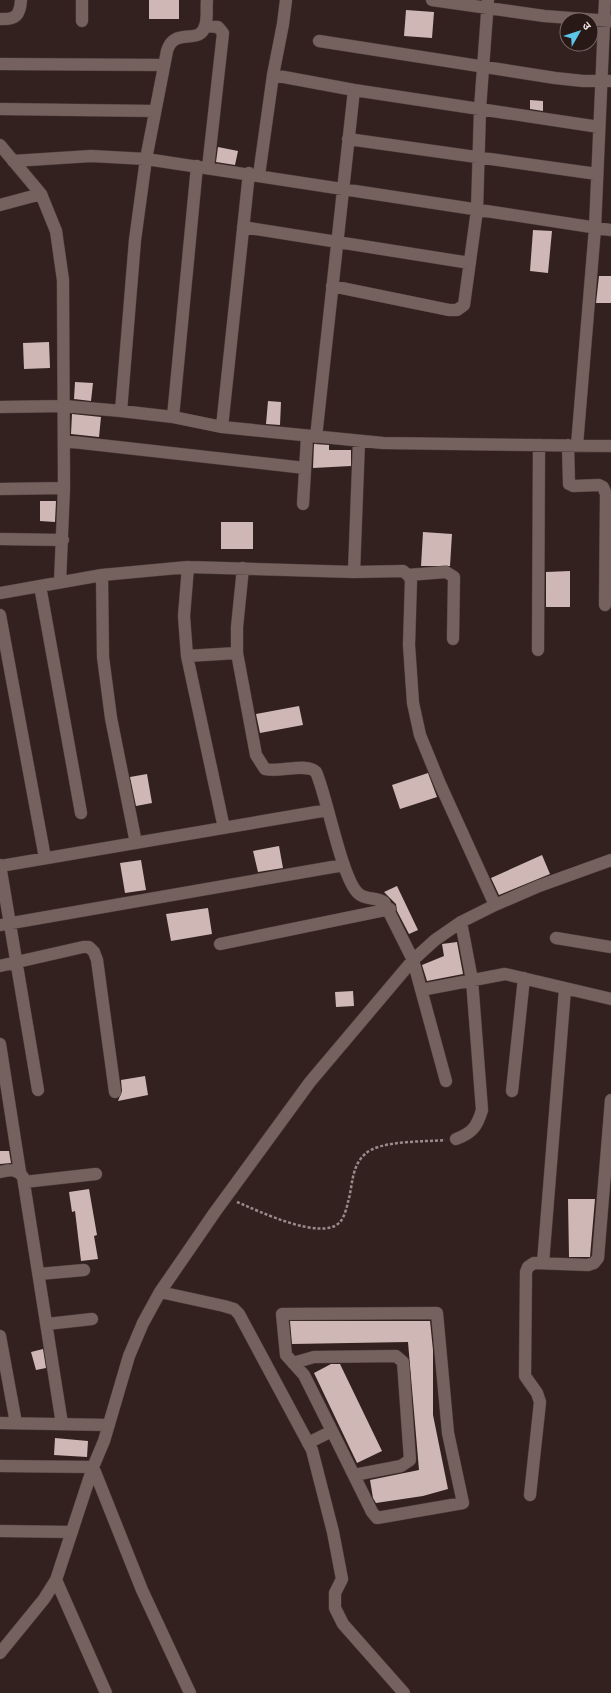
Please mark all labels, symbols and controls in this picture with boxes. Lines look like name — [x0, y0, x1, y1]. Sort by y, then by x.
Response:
north arrow — [559, 12, 599, 52]
text: उ — [580, 19, 594, 32]

